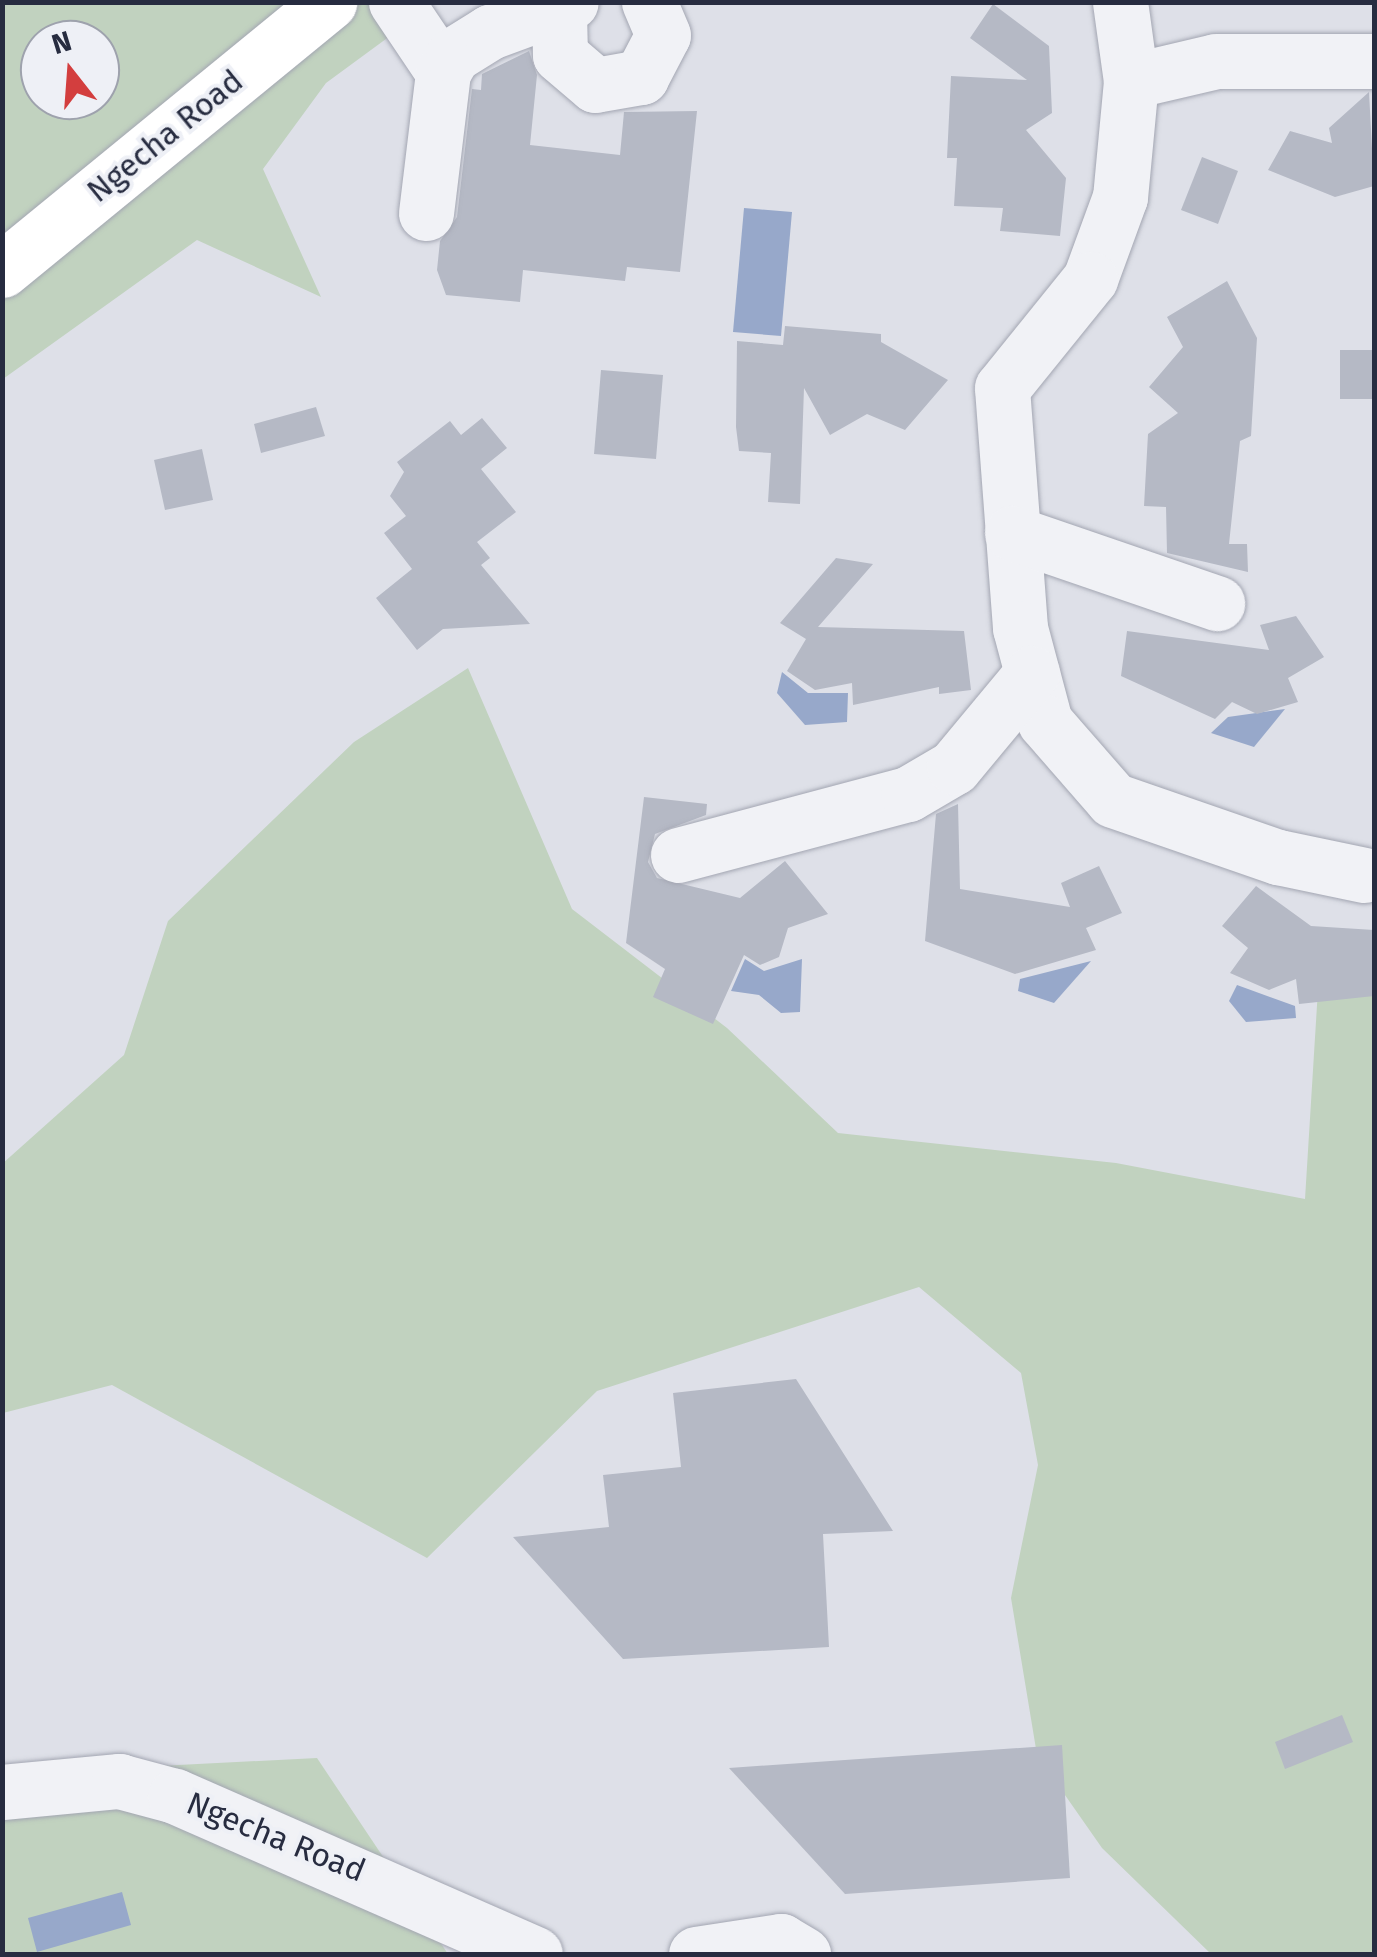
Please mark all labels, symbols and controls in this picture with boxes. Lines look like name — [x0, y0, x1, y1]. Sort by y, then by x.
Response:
north arrow — [20, 20, 120, 120]
text: N — [48, 24, 75, 61]
street label: Ngecha Road — [79, 62, 251, 210]
street label: Ngecha Road — [181, 1784, 371, 1890]

